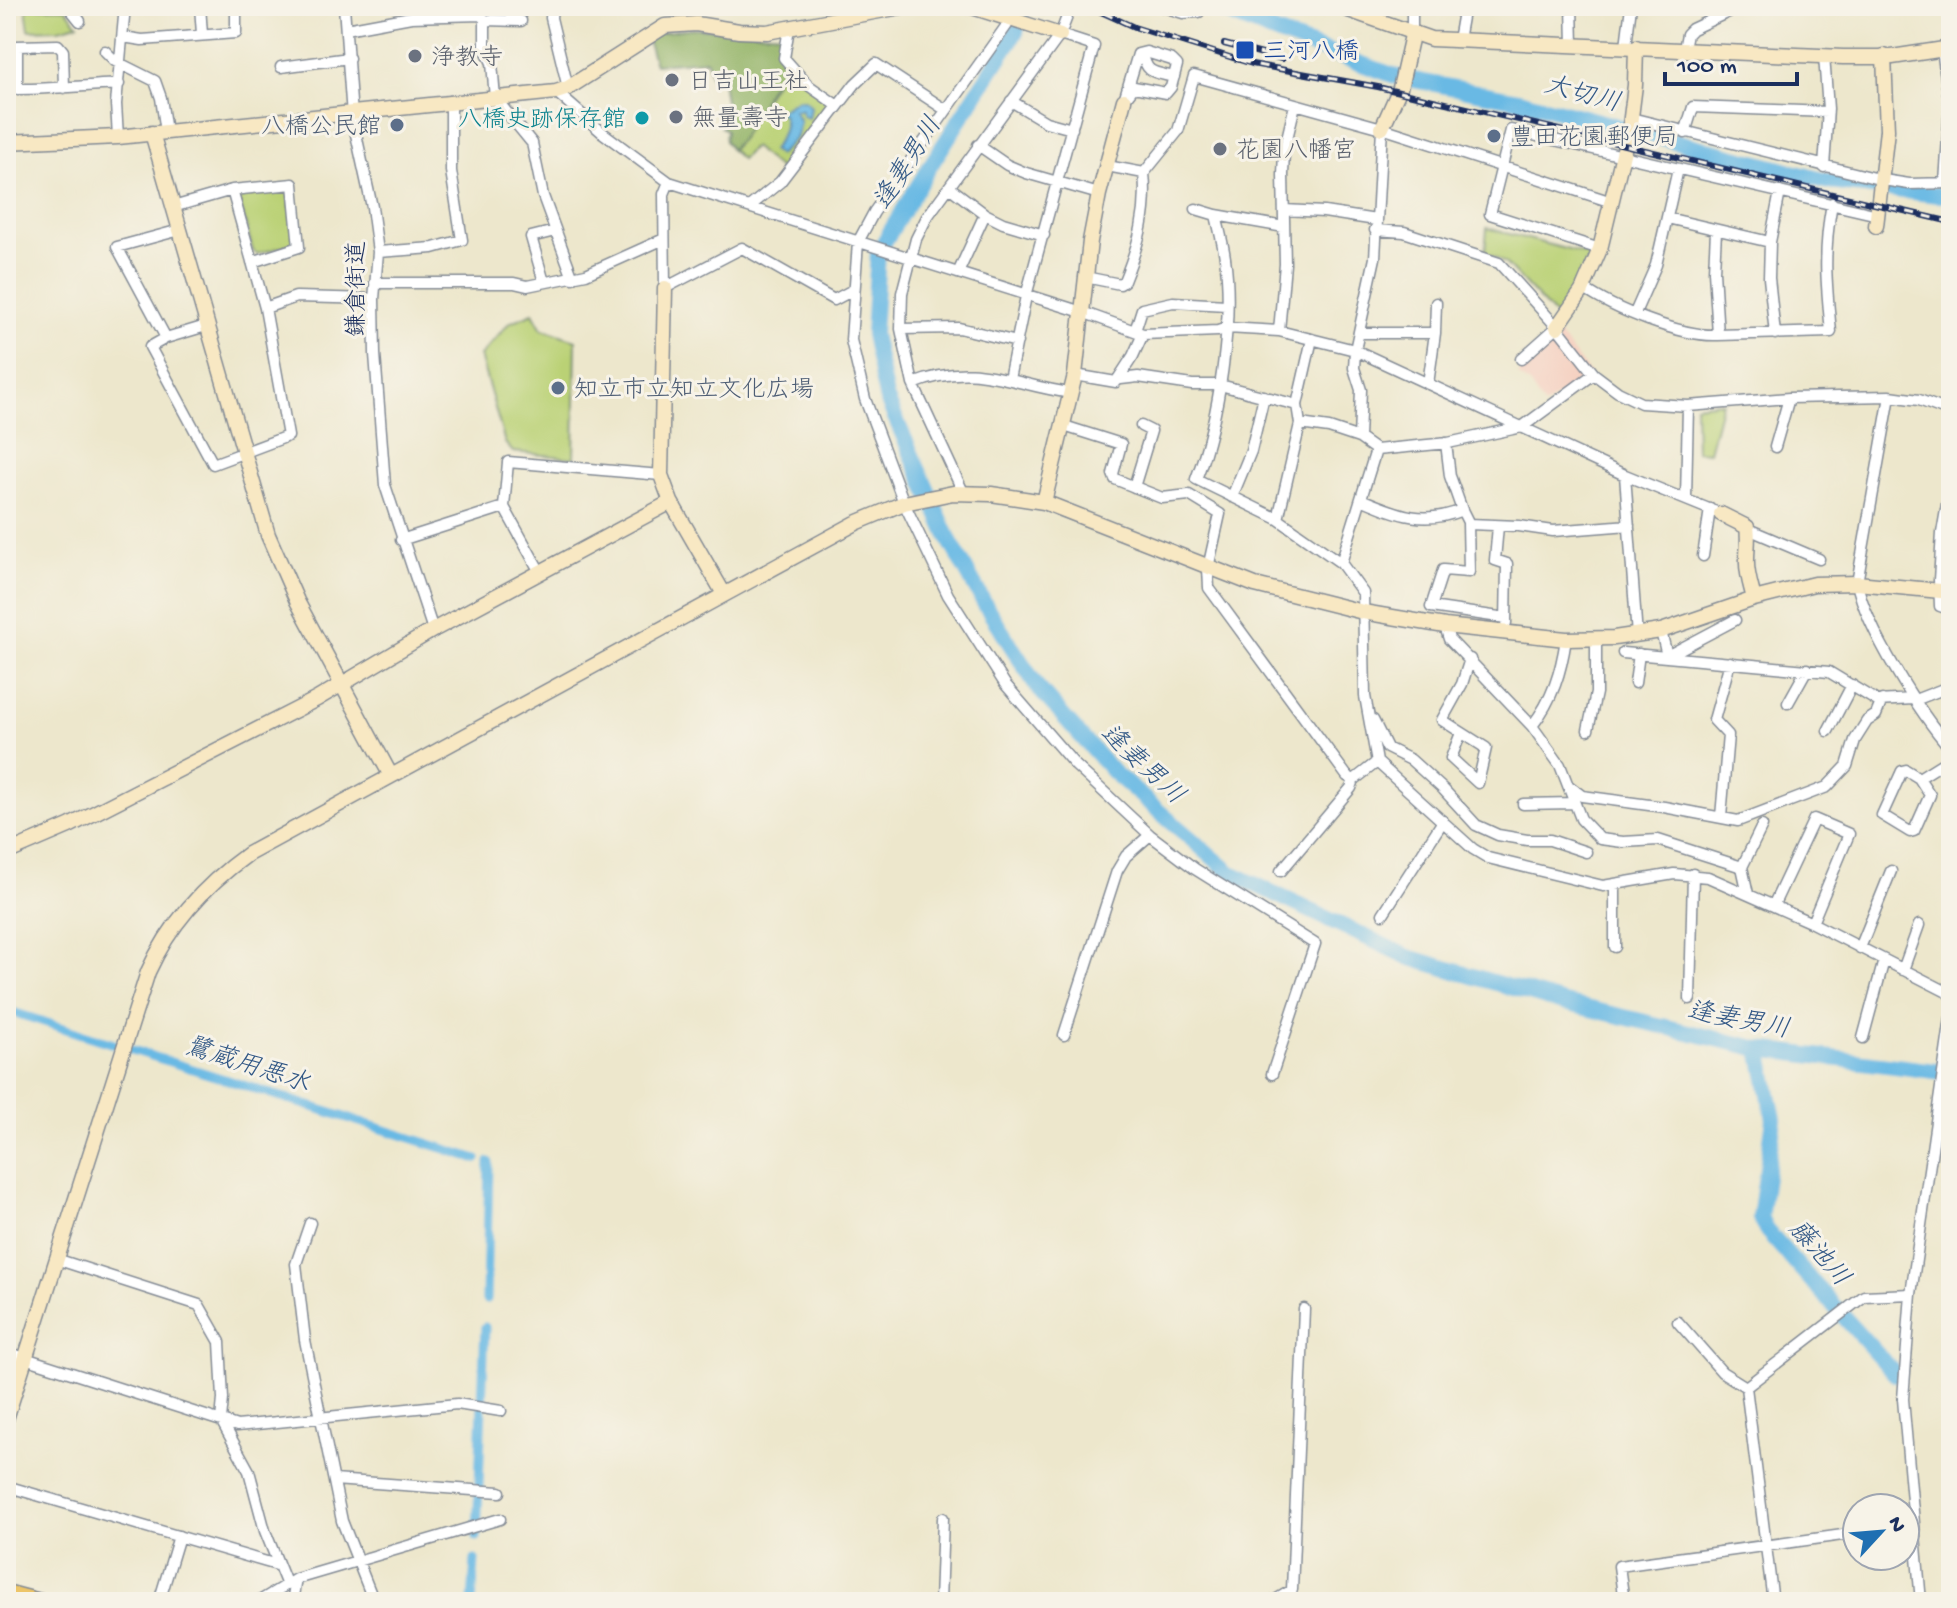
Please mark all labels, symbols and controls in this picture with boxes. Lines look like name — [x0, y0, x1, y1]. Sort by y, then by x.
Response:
scale bar — [1665, 36, 1797, 86]
marker: 三河八橋 — [1234, 39, 1256, 61]
place label: 三河八橋 — [1263, 39, 1359, 68]
place label: 浄教寺 — [431, 44, 503, 74]
marker: 浄教寺 — [406, 47, 424, 65]
text: 100 m — [1676, 53, 1737, 82]
place label: 日吉山王社 — [688, 69, 808, 98]
water label: 大切川 — [1540, 70, 1624, 121]
marker: 日吉山王社 — [663, 71, 681, 89]
place label: 無量壽寺 — [692, 105, 788, 135]
place label: 八橋史跡保存館 — [458, 106, 626, 136]
marker: 無量壽寺 — [667, 108, 685, 126]
marker: 八橋史跡保存館 — [633, 109, 651, 127]
water label: 逢妻男川 — [867, 111, 951, 217]
place label: 八橋公民館 — [261, 114, 381, 143]
marker: 八橋公民館 — [388, 116, 406, 134]
place label: 豊田花園郵便局 — [1510, 124, 1678, 154]
marker: 豊田花園郵便局 — [1485, 127, 1503, 145]
place label: 花園八幡宮 — [1236, 137, 1356, 167]
marker: 花園八幡宮 — [1211, 140, 1229, 158]
street label: 鎌倉街道 — [343, 241, 373, 337]
place label: 知立市立知立文化広場 — [574, 376, 814, 406]
marker: 知立市立知立文化広場 — [549, 379, 567, 397]
water label: 逢妻男川 — [1092, 718, 1191, 813]
water label: 逢妻男川 — [1684, 995, 1793, 1048]
water label: 鷺蔵用悪水 — [180, 1031, 314, 1102]
water label: 藤池川 — [1780, 1214, 1856, 1295]
north arrow — [1841, 1492, 1921, 1572]
text: N — [1881, 1513, 1910, 1537]

